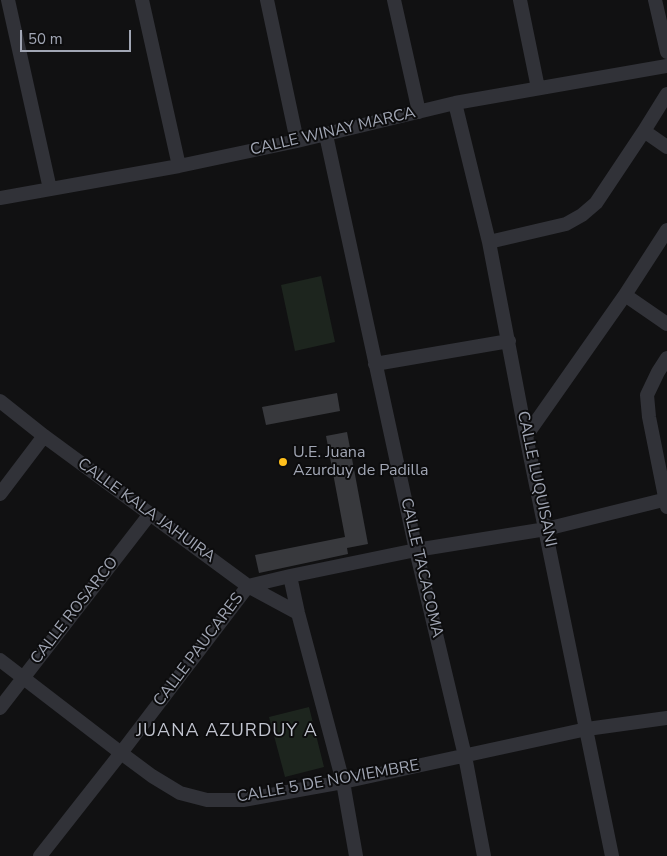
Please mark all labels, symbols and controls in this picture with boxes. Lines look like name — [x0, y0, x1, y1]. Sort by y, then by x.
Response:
scale bar — [22, 20, 134, 52]
text: 50 m — [28, 29, 63, 49]
street label: CALLE WINAY MARCA — [249, 104, 417, 160]
street label: CALLE LUQUISANI — [512, 409, 560, 549]
place label: U.E. Juana Azurduy de Padilla — [293, 443, 428, 481]
street label: CALLE KALA JAHUIRA — [74, 455, 218, 567]
marker: U.E. Juana Azurduy de Padilla — [277, 456, 289, 468]
street label: CALLE TACACOMA — [396, 496, 446, 640]
street label: CALLE ROSARCO — [27, 554, 123, 668]
street label: CALLE PAUCARES — [150, 589, 248, 711]
district label: JUANA AZURDUY A — [134, 721, 320, 743]
street label: CALLE 5 DE NOVIEMBRE — [235, 756, 421, 808]

